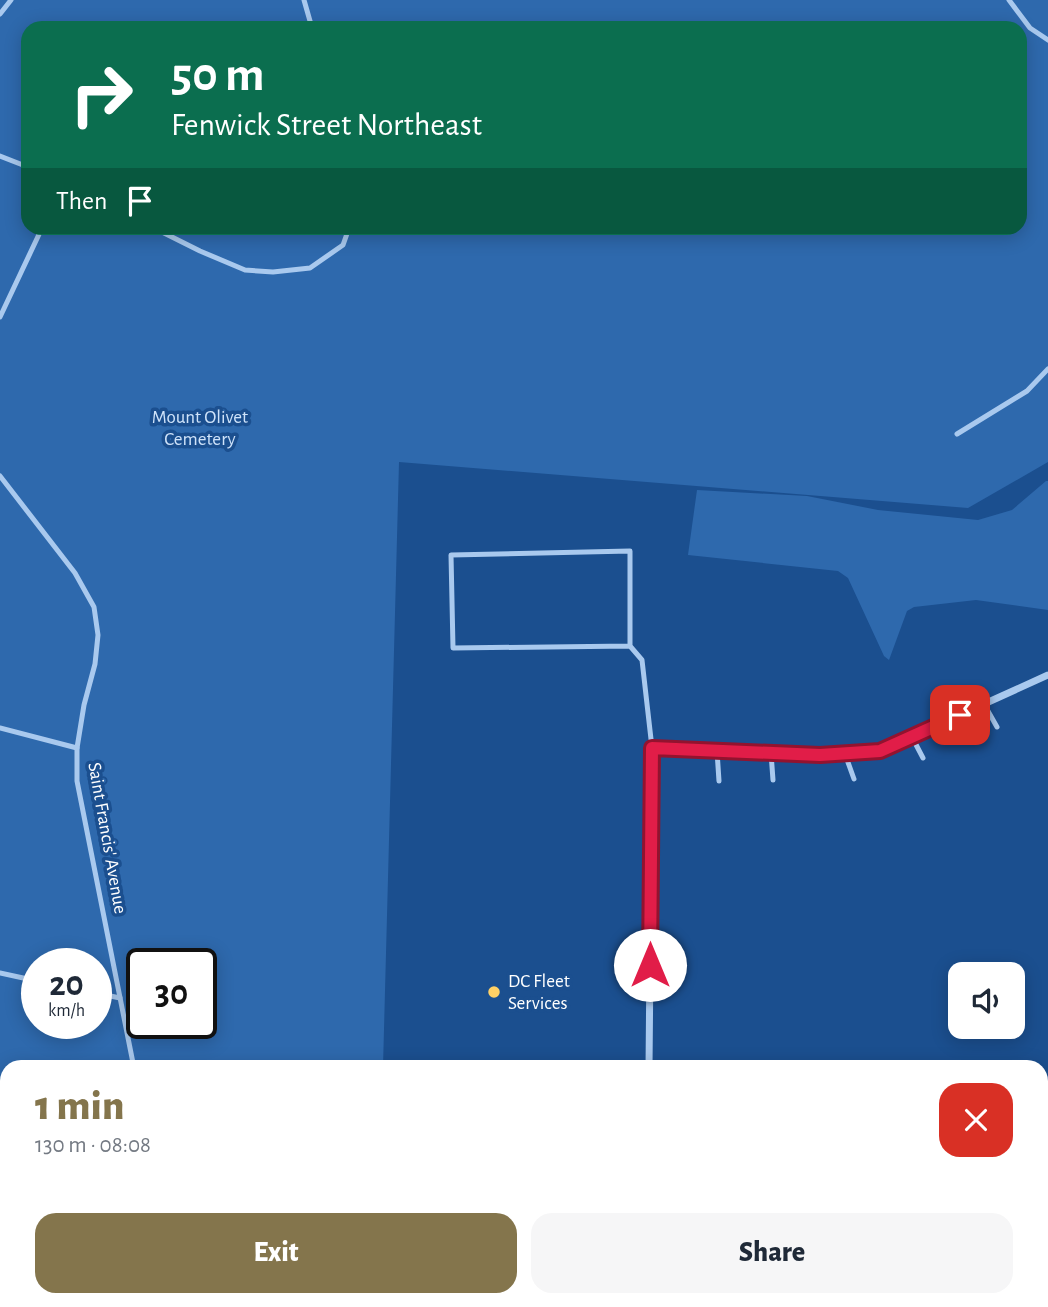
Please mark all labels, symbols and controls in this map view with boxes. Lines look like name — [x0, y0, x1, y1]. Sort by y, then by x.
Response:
icon: right — [56, 49, 147, 140]
text: 50 m — [171, 51, 265, 100]
text: Fenwick Street Northeast — [171, 109, 482, 141]
icon: arrive — [121, 182, 159, 220]
text: Then — [56, 188, 107, 214]
park label: Mount Olivet Cemetery — [152, 408, 248, 449]
pin — [930, 685, 990, 745]
icon: arrive — [941, 696, 979, 734]
street label: Saint Francis' Avenue — [84, 761, 130, 915]
position arrow — [613, 928, 687, 1002]
speed limit sign: 30 — [126, 948, 217, 1039]
map controls — [948, 962, 1025, 1039]
button: sound — [948, 962, 1025, 1039]
text: 20 — [49, 967, 84, 1002]
place label: DC Fleet Services — [508, 972, 570, 1013]
marker: DC Fleet Services — [486, 984, 502, 1000]
text: km/h — [48, 1002, 85, 1020]
button: close — [939, 1083, 1013, 1157]
text: 1 min — [35, 1085, 124, 1127]
text: 130 m · 08:08 — [35, 1134, 151, 1157]
button: Exit — [35, 1213, 517, 1293]
button: Share — [531, 1213, 1013, 1293]

